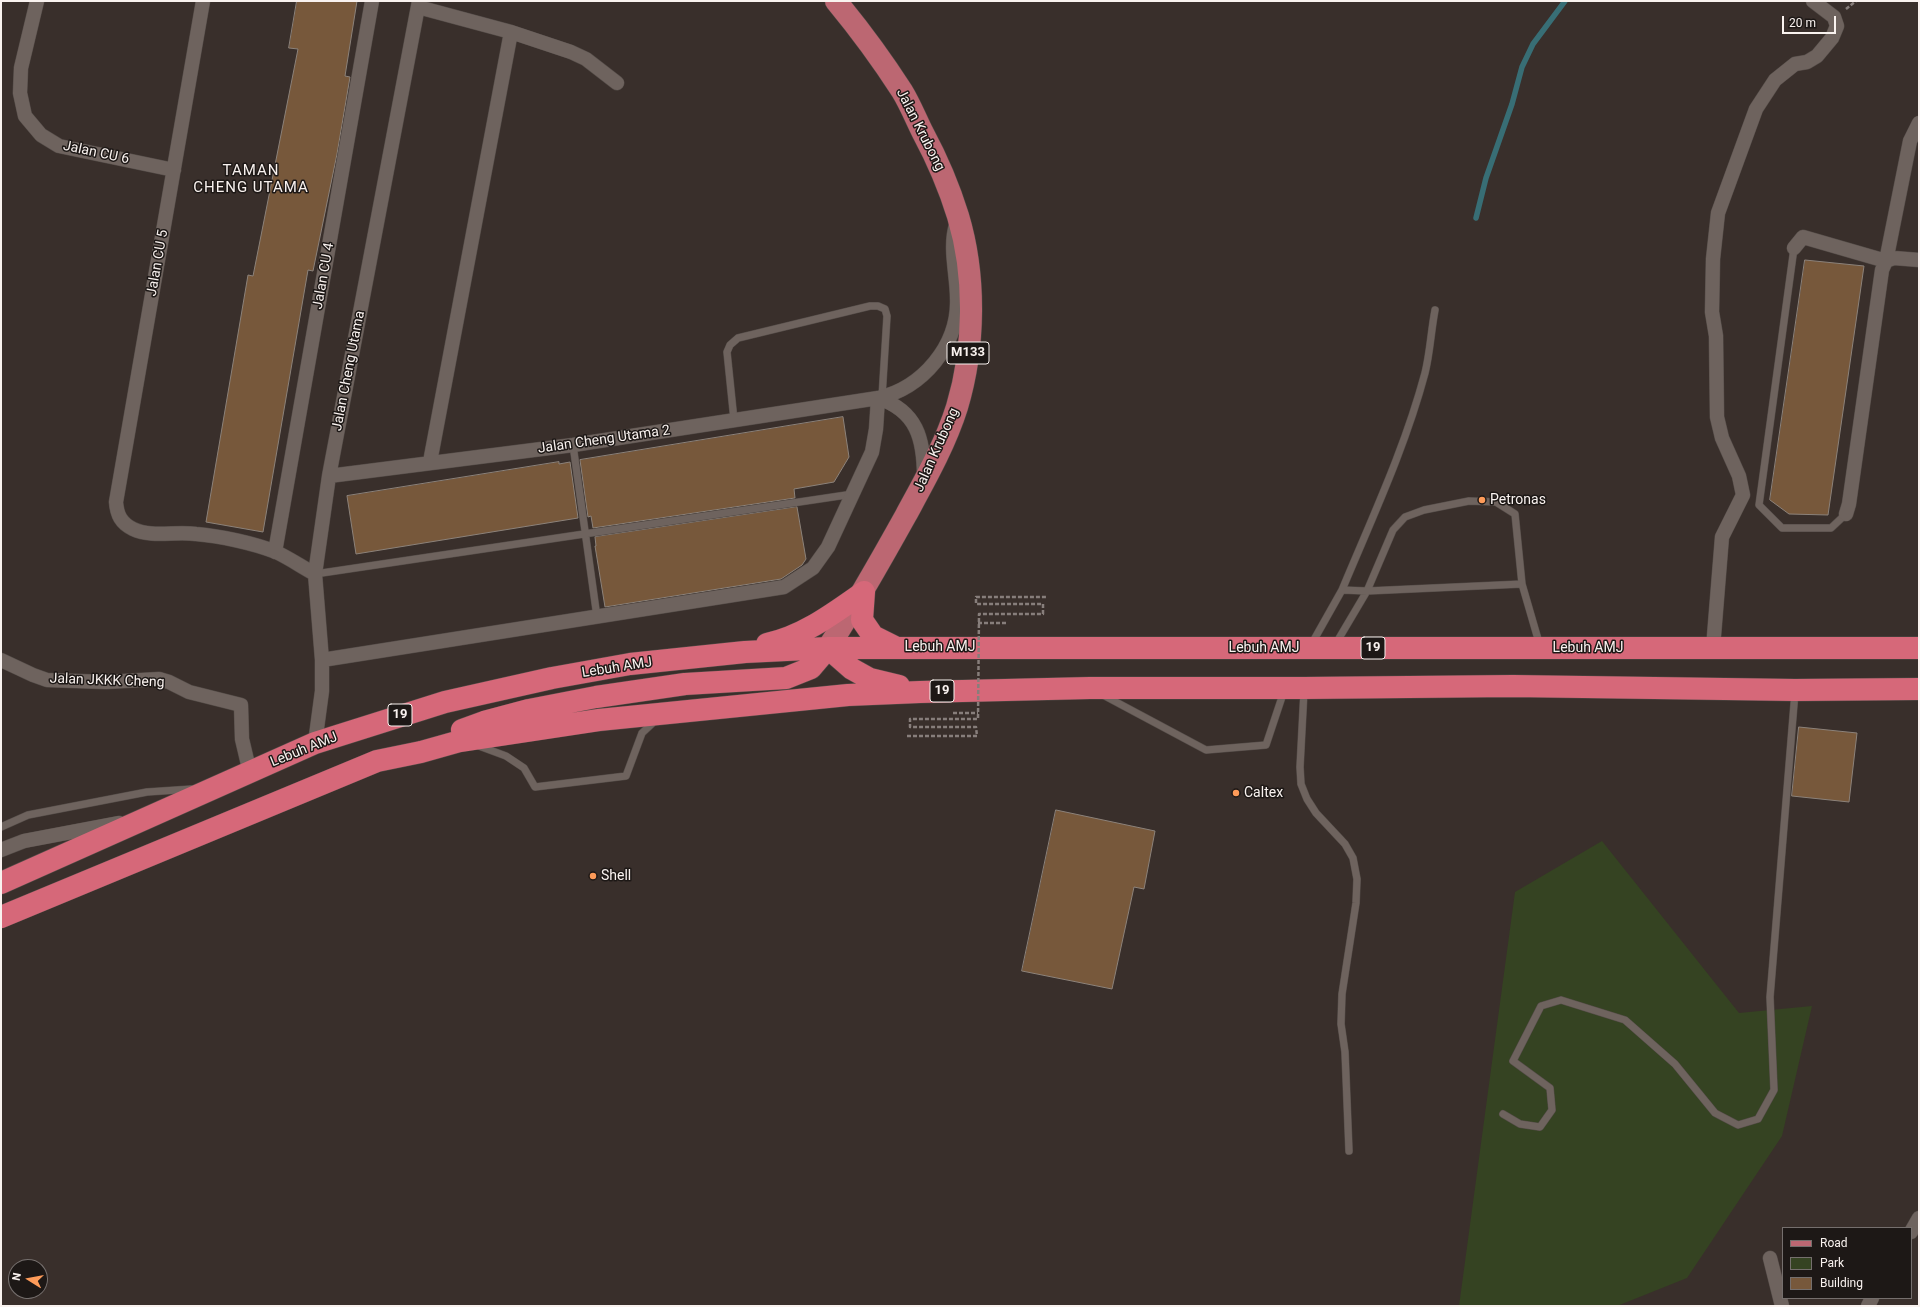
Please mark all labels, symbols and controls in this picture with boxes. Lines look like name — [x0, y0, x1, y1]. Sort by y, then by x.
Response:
scale bar — [1784, 8, 1838, 34]
text: 20 m — [1789, 16, 1816, 30]
street label: Jalan Krubong — [892, 86, 948, 174]
street label: Jalan CU 6 — [61, 138, 131, 168]
district label: TAMAN CHENG UTAMA — [193, 162, 309, 197]
street label: Jalan CU 5 — [144, 229, 172, 297]
street label: Jalan CU 4 — [310, 242, 338, 310]
street label: Jalan Cheng Utama — [329, 309, 369, 433]
road number: M133 — [947, 342, 989, 364]
street label: Jalan Krubong — [911, 405, 963, 495]
street label: Jalan Cheng Utama 2 — [537, 422, 671, 458]
place label: Petronas — [1490, 492, 1546, 508]
marker: Petronas — [1477, 495, 1487, 505]
road number: 19 — [1361, 637, 1385, 659]
street label: Lebuh AMJ — [905, 639, 975, 655]
street label: Lebuh AMJ — [1229, 640, 1299, 656]
street label: Lebuh AMJ — [1553, 640, 1623, 656]
street label: Lebuh AMJ — [581, 654, 653, 682]
street label: Jalan JKKK Cheng — [49, 671, 165, 691]
road number: 19 — [930, 680, 954, 702]
road number: 19 — [388, 704, 412, 726]
street label: Lebuh AMJ — [268, 729, 340, 771]
place label: Caltex — [1244, 785, 1283, 801]
marker: Caltex — [1231, 788, 1241, 798]
place label: Shell — [601, 868, 631, 884]
marker: Shell — [588, 871, 598, 881]
legend — [1782, 1227, 1912, 1299]
text: Road — [1820, 1236, 1848, 1250]
text: Park — [1820, 1256, 1844, 1270]
north arrow — [8, 1259, 48, 1299]
text: N — [10, 1272, 24, 1282]
text: Building — [1820, 1276, 1863, 1290]

